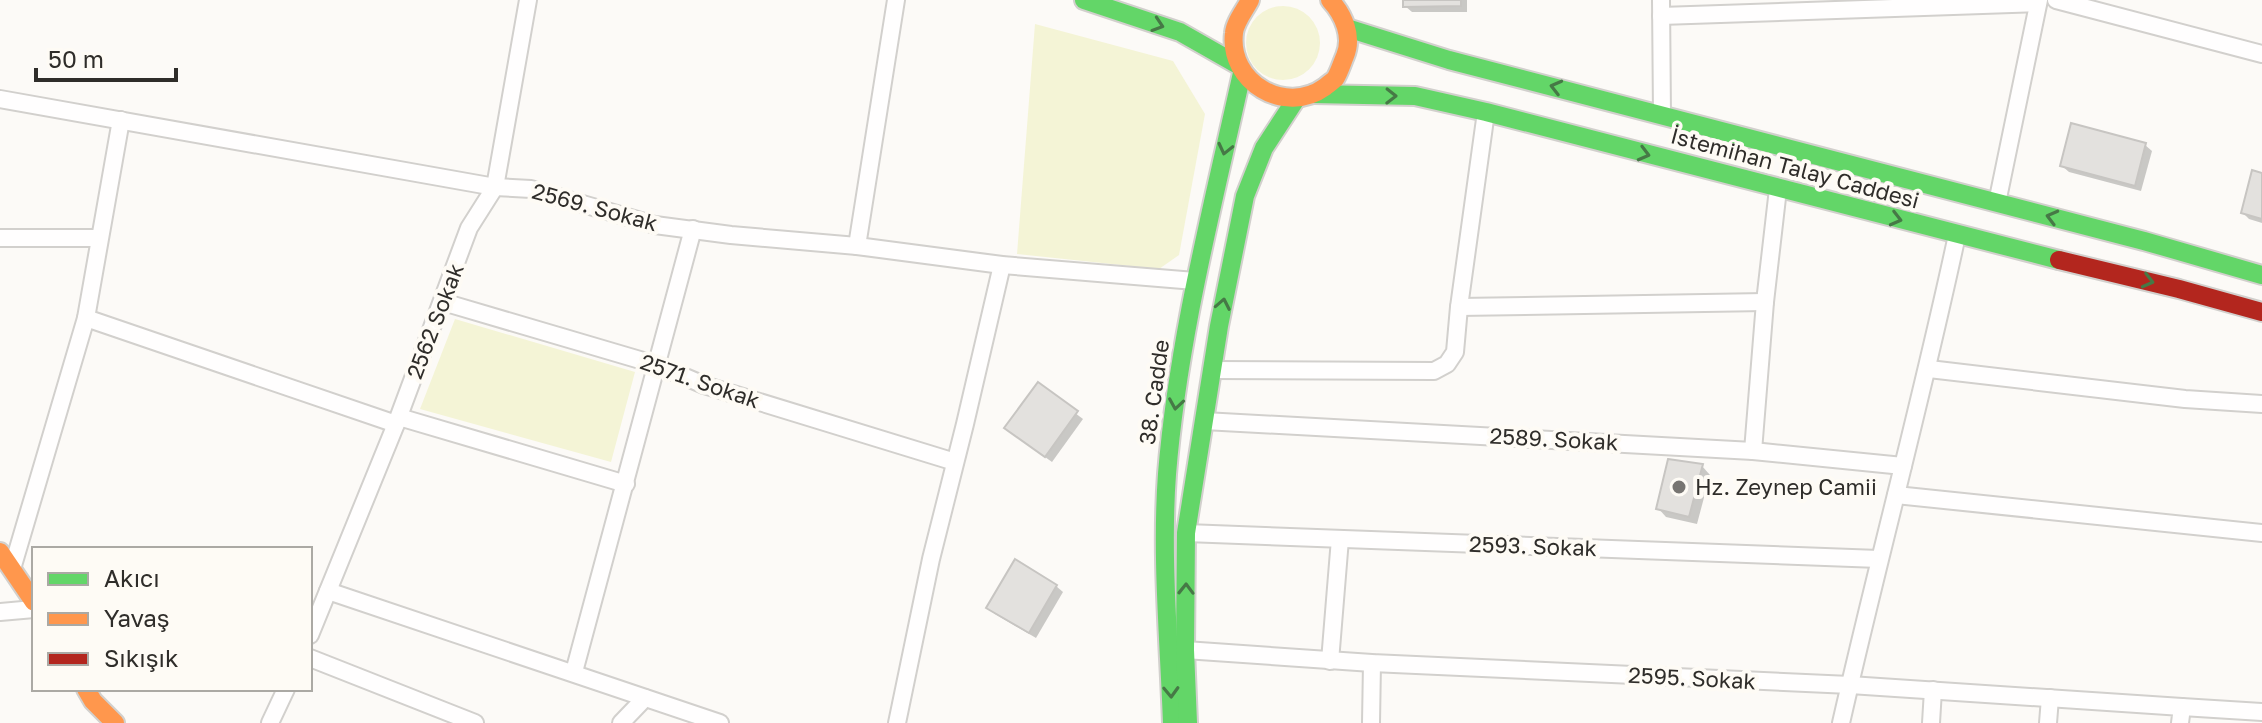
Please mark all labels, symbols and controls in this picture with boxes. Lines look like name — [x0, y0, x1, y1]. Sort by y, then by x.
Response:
one-way arrow — [1151, 15, 1165, 31]
scale bar — [36, 32, 176, 82]
text: 50 m — [48, 44, 104, 73]
one-way arrow — [1550, 80, 1564, 97]
one-way arrow — [1385, 87, 1398, 104]
street label: İstemihan Talay Caddesi — [1668, 121, 1922, 214]
one-way arrow — [1217, 142, 1234, 156]
one-way arrow — [1637, 144, 1650, 161]
street label: 2569. Sokak — [530, 177, 661, 236]
one-way arrow — [1888, 210, 1902, 227]
one-way arrow — [2045, 210, 2059, 227]
street label: 2562 Sokak — [400, 259, 469, 382]
one-way arrow — [2141, 272, 2154, 289]
one-way arrow — [1214, 297, 1231, 311]
street label: 38. Cadde — [1133, 338, 1174, 446]
street label: 2571. Sokak — [637, 348, 763, 414]
one-way arrow — [1168, 398, 1185, 411]
street label: 2589. Sokak — [1489, 422, 1619, 455]
place label: Hz. Zeynep Camii — [1695, 473, 1877, 500]
marker: Hz. Zeynep Camii — [1670, 478, 1688, 496]
street label: 2593. Sokak — [1469, 530, 1598, 561]
legend — [32, 547, 312, 691]
text: Akıcı — [104, 563, 160, 592]
one-way arrow — [1177, 582, 1195, 595]
text: Yavaş — [104, 603, 170, 632]
text: Sıkışık — [104, 643, 179, 672]
street label: 2595. Sokak — [1627, 661, 1757, 694]
one-way arrow — [1163, 686, 1180, 699]

